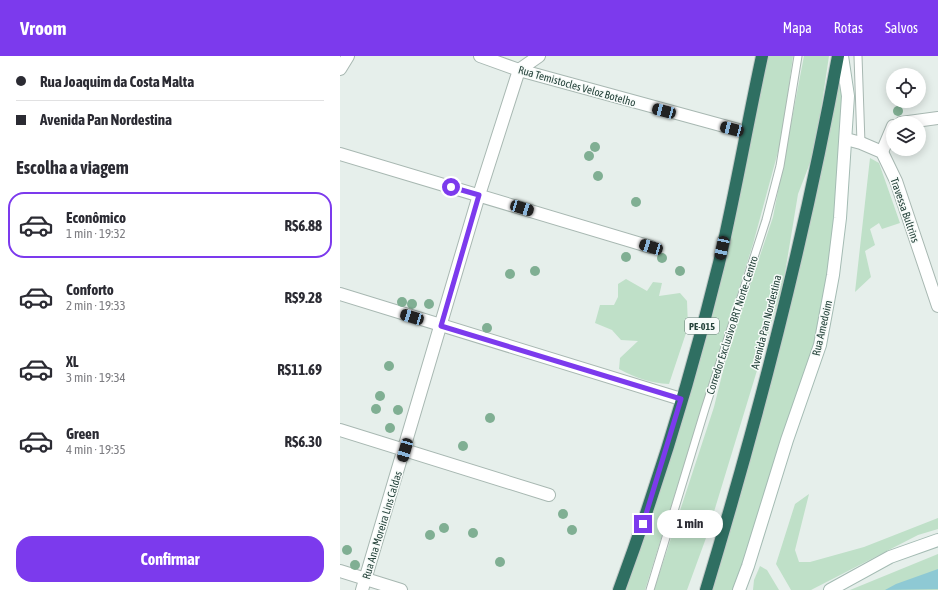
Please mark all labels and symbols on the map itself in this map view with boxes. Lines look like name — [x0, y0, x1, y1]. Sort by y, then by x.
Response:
street label: Rua Temistocles Veloz Botelho — [517, 63, 637, 109]
car — [651, 102, 677, 120]
car — [719, 120, 745, 138]
street label: Travessa Bultrins — [888, 176, 922, 244]
route start — [442, 178, 460, 196]
car — [509, 199, 535, 217]
car — [714, 235, 730, 261]
car — [638, 238, 664, 256]
street label: Corredor Exclusivo BRT Norte-Centro — [704, 254, 760, 396]
street label: Avenida Pan Nordestina — [748, 274, 784, 370]
street label: Rua Amedoim — [810, 299, 834, 357]
car — [399, 308, 425, 326]
road number: PE-015 — [685, 318, 719, 334]
car — [396, 437, 414, 463]
street label: Rua Ana Moreira Lins Caldas — [360, 469, 404, 580]
callout: 1 min — [657, 510, 723, 538]
route end — [634, 515, 652, 533]

